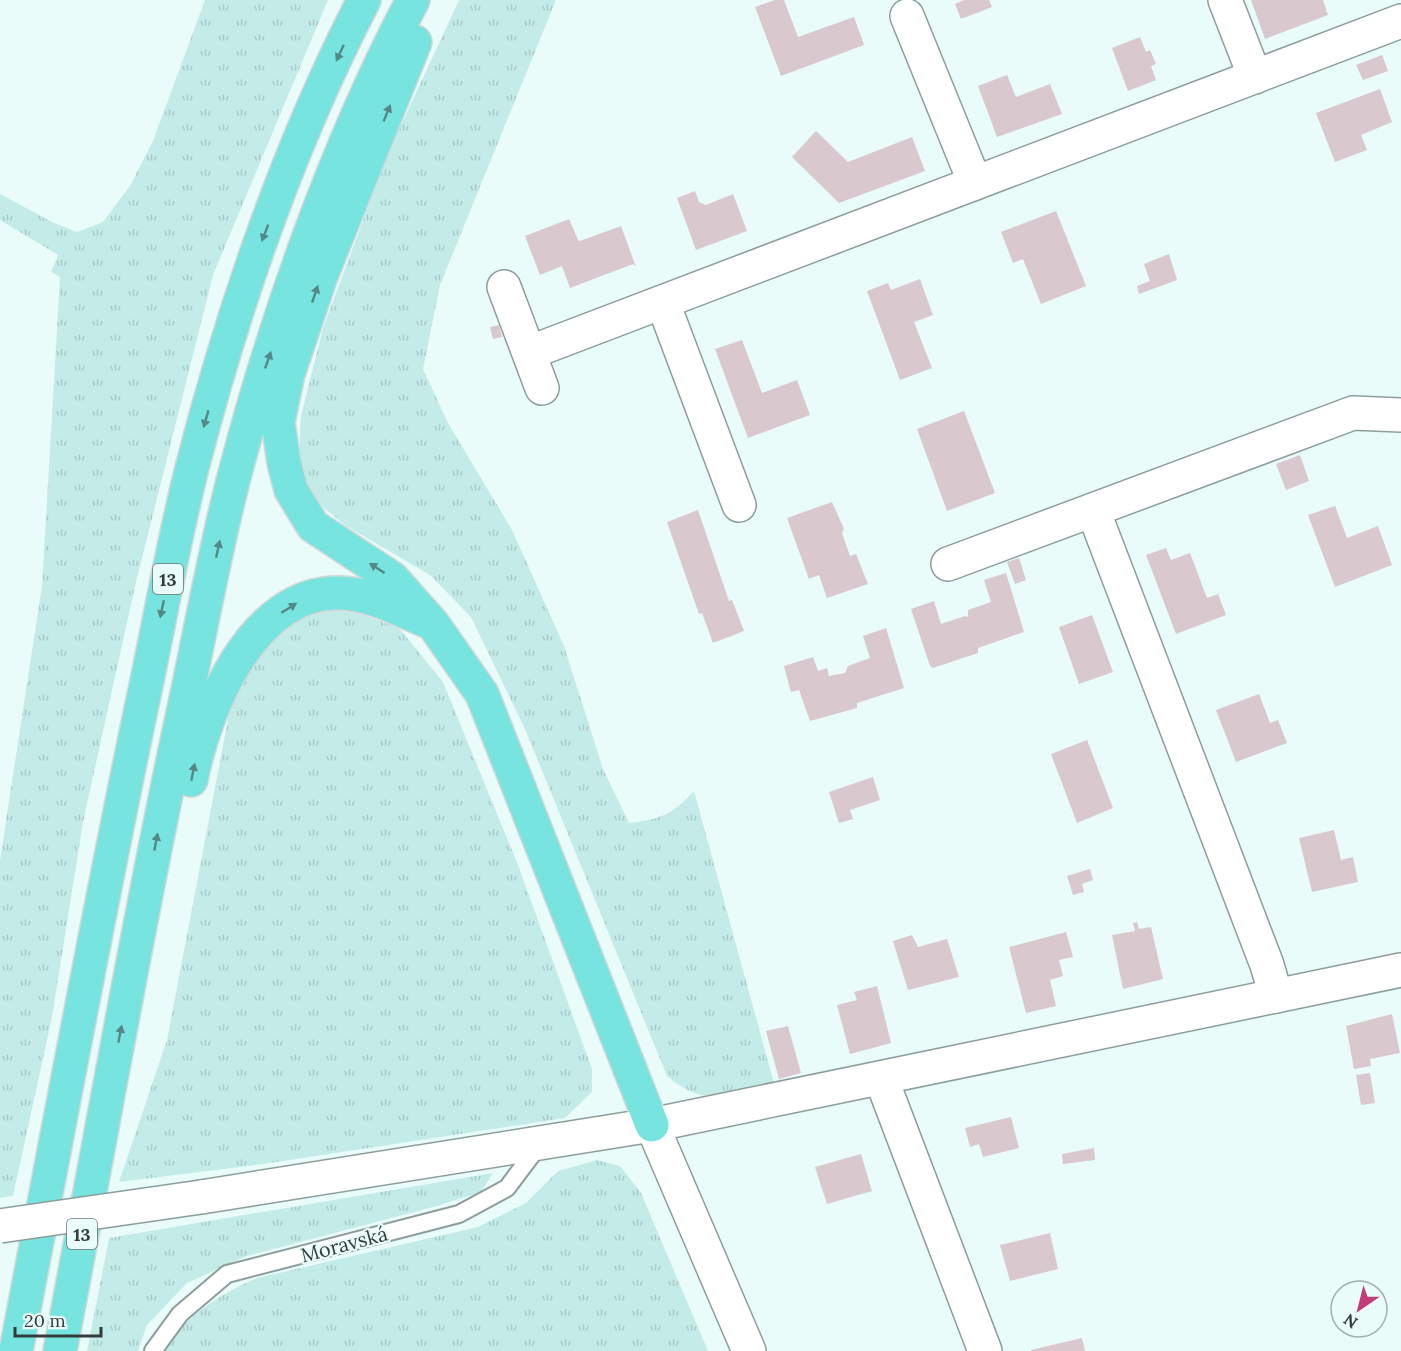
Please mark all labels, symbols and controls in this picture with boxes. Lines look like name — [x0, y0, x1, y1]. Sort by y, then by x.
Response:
one-way arrow — [334, 44, 344, 62]
one-way arrow — [382, 104, 392, 122]
one-way arrow — [260, 224, 269, 242]
one-way arrow — [310, 285, 320, 303]
one-way arrow — [263, 351, 273, 369]
one-way arrow — [201, 410, 210, 428]
one-way arrow — [214, 539, 223, 558]
one-way arrow — [369, 563, 385, 574]
road number: 13 — [153, 564, 183, 594]
one-way arrow — [157, 599, 166, 618]
one-way arrow — [280, 603, 297, 614]
one-way arrow — [189, 762, 198, 781]
one-way arrow — [152, 833, 161, 852]
one-way arrow — [116, 1024, 125, 1043]
road number: 13 — [67, 1219, 97, 1249]
street label: Moravská — [298, 1220, 390, 1268]
north arrow — [1329, 1279, 1389, 1339]
scale bar — [15, 1300, 100, 1338]
text: 20 m — [24, 1309, 66, 1332]
text: N — [1340, 1310, 1361, 1333]

